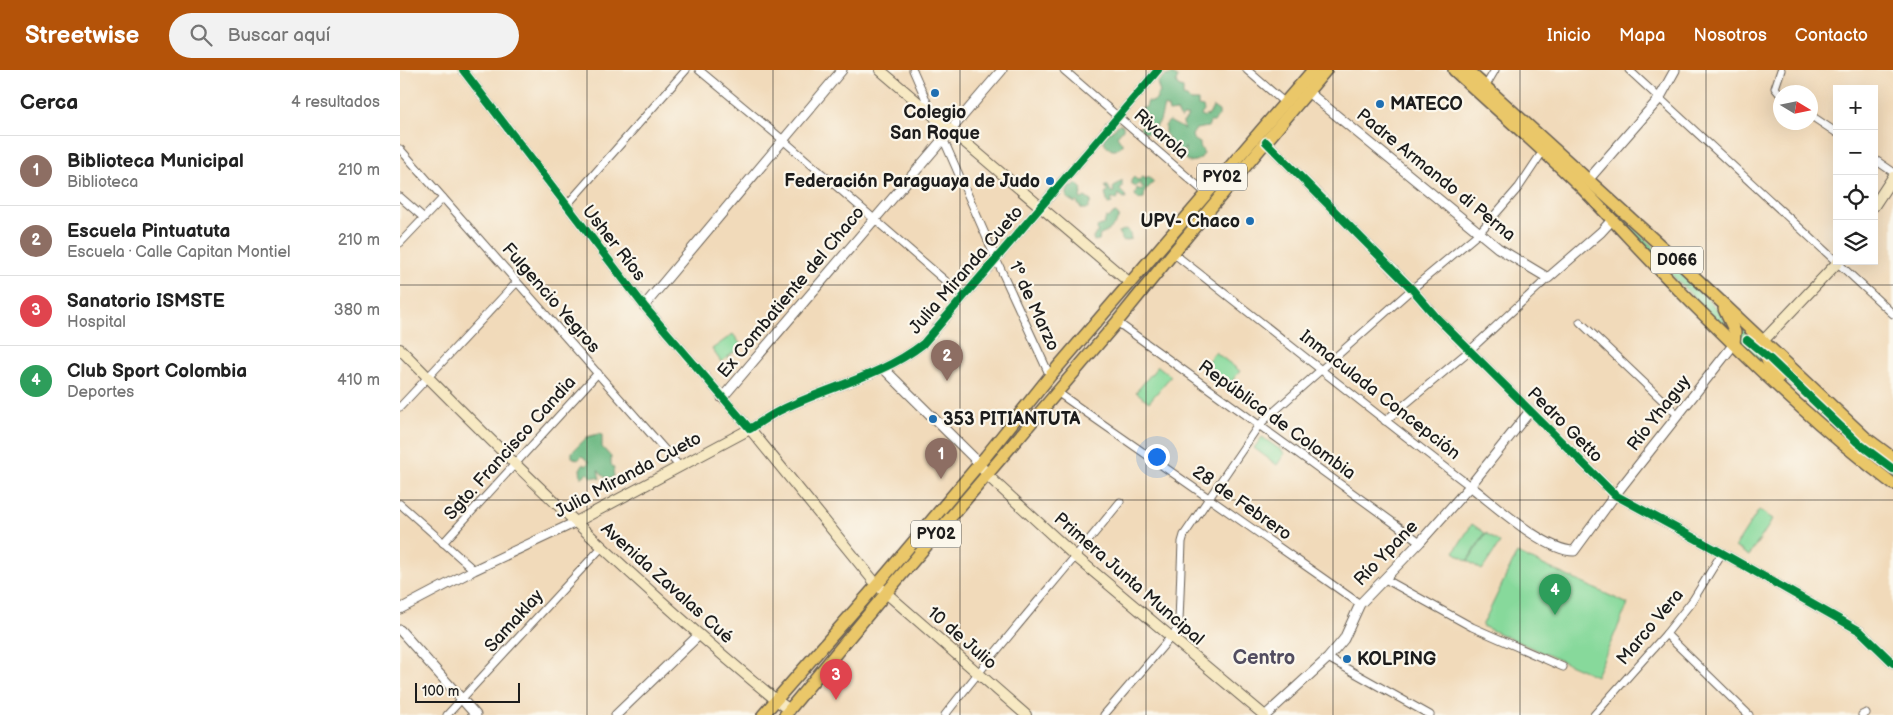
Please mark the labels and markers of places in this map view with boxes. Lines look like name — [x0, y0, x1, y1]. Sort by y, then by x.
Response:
marker: Colegio San Roque — [929, 87, 941, 99]
place label: MATECO — [1390, 94, 1463, 115]
marker: MATECO — [1374, 98, 1386, 110]
place label: Colegio San Roque — [890, 102, 980, 144]
place label: Federación Paraguaya de Judo — [784, 171, 1040, 192]
marker: Federación Paraguaya de Judo — [1044, 175, 1056, 187]
place label: UPV- Chaco — [1140, 211, 1240, 232]
marker: UPV- Chaco — [1244, 215, 1256, 227]
pin: 2 — [931, 340, 963, 381]
place label: 353 PITIANTUTA — [943, 409, 1081, 430]
marker: 353 PITIANTUTA — [927, 413, 939, 425]
pin: 1 — [925, 438, 957, 479]
pin: 4 — [1539, 574, 1571, 615]
place label: KOLPING — [1357, 649, 1436, 670]
marker: KOLPING — [1341, 653, 1353, 665]
pin: 3 — [820, 659, 852, 700]

